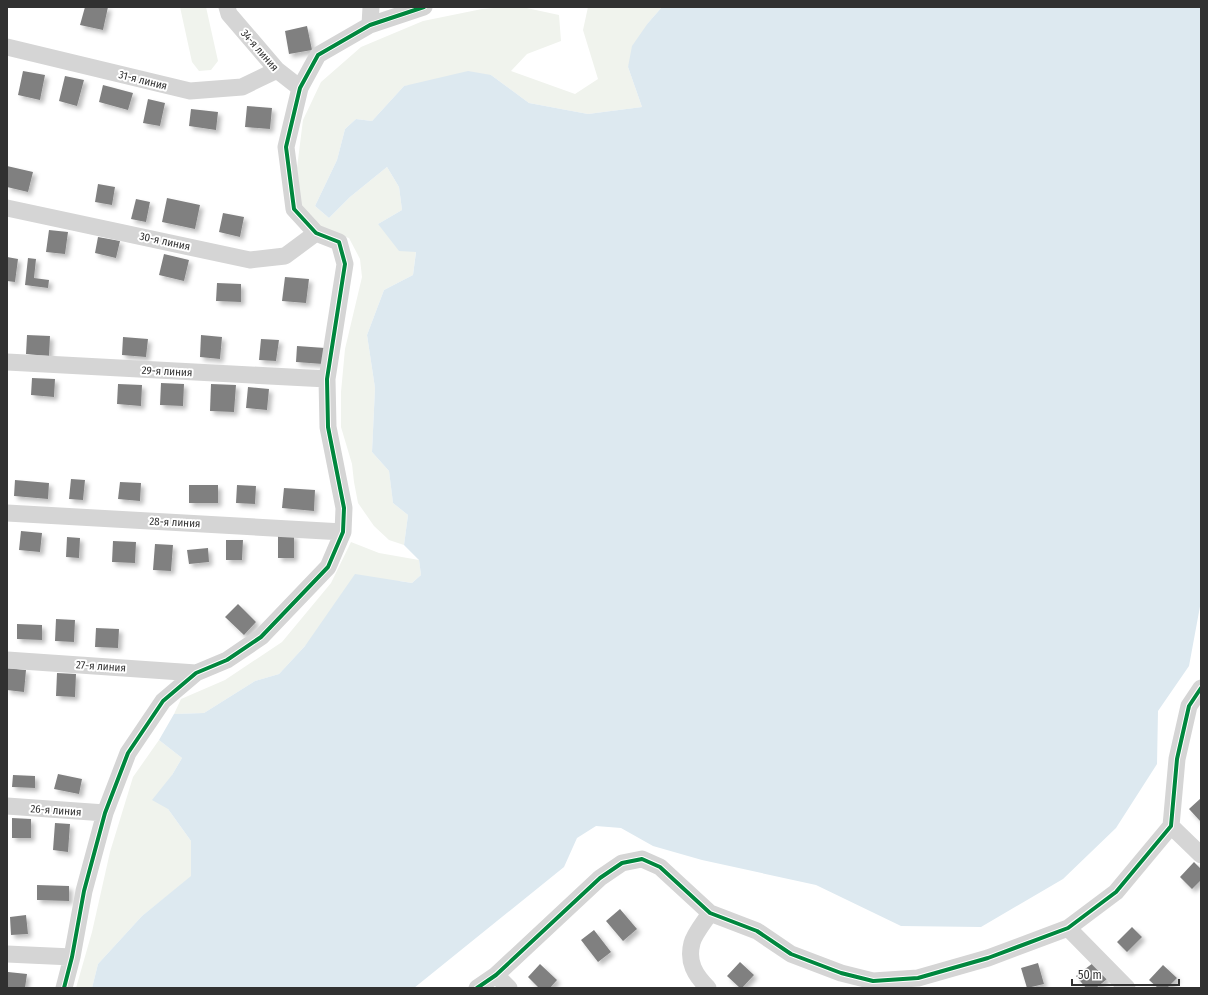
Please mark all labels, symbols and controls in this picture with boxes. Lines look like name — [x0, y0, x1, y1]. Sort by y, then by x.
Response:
street label: 34-я линия — [238, 27, 281, 74]
street label: 31-я линия — [117, 68, 169, 93]
street label: 30-я линия — [138, 230, 191, 253]
street label: 29-я линия — [141, 364, 193, 379]
street label: 28-я линия — [149, 515, 201, 530]
street label: 27-я линия — [76, 658, 126, 675]
street label: 26-я линия — [30, 802, 82, 819]
scale bar — [1072, 961, 1179, 987]
text: 50 m — [1078, 968, 1102, 982]

